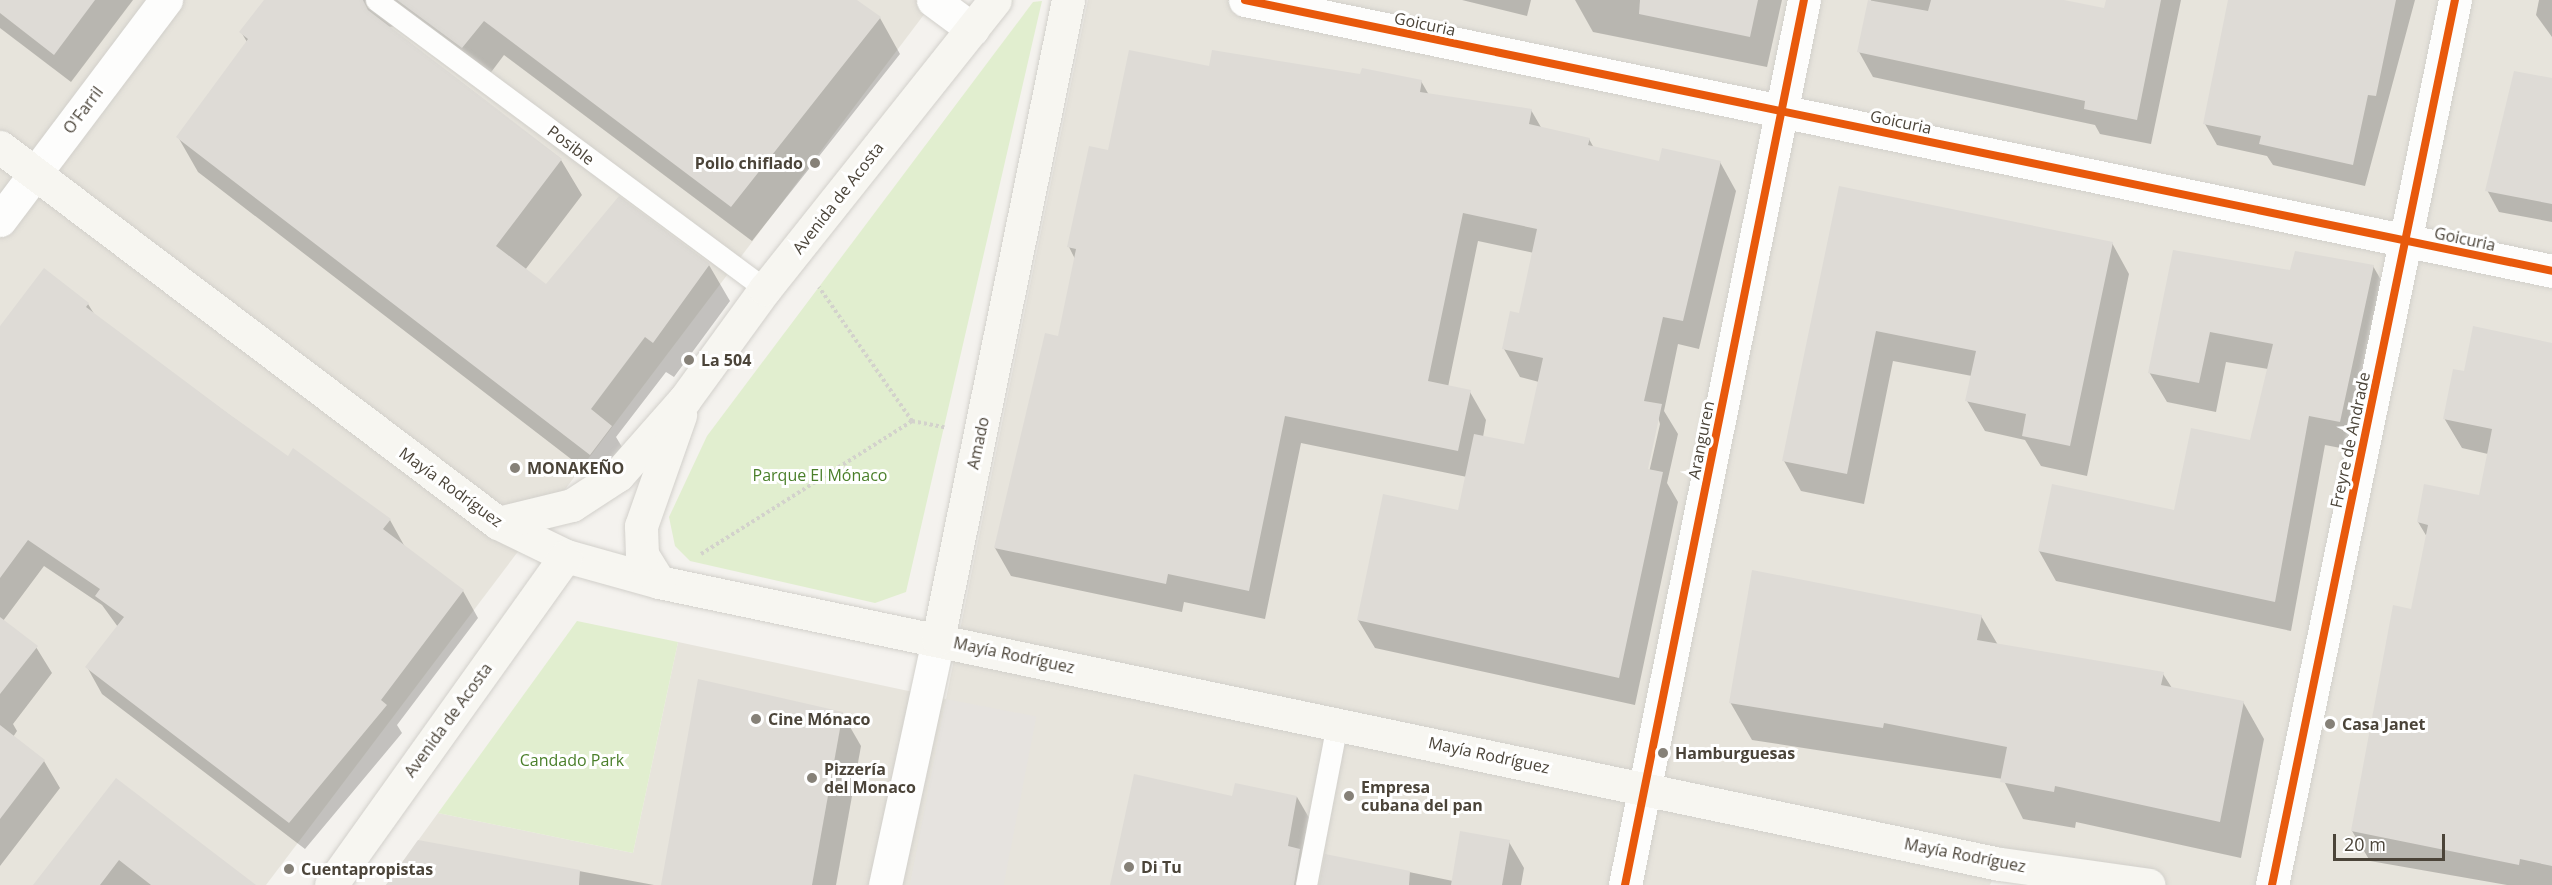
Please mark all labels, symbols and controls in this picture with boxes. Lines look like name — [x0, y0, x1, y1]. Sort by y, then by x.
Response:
street label: Goicuria — [1393, 8, 1457, 40]
street label: O'Farril — [59, 83, 107, 137]
street label: Goicuria — [1869, 106, 1933, 138]
street label: Posible — [544, 121, 598, 169]
street label: Avenida de Acosta — [788, 138, 888, 258]
place label: Pollo chiflado — [695, 153, 803, 173]
marker: Pollo chiflado — [808, 156, 822, 170]
street label: Goicuria — [2433, 223, 2497, 255]
place label: La 504 — [701, 350, 751, 370]
marker: La 504 — [682, 353, 696, 367]
street label: Freyre de Andrade — [2326, 370, 2374, 510]
street label: Aranguren — [1684, 399, 1718, 481]
street label: Amado — [963, 415, 993, 471]
street label: Mayía Rodríguez — [396, 443, 506, 531]
place label: MONAKEÑO — [527, 458, 624, 478]
marker: MONAKEÑO — [508, 461, 522, 475]
park label: Parque El Mónaco — [753, 465, 887, 485]
street label: Mayía Rodríguez — [952, 633, 1076, 677]
street label: Avenida de Acosta — [400, 659, 496, 781]
place label: Cine Mónaco — [768, 709, 871, 729]
marker: Cine Mónaco — [749, 712, 763, 726]
place label: Casa Janet — [2342, 714, 2426, 734]
marker: Casa Janet — [2323, 717, 2337, 731]
street label: Mayía Rodríguez — [1427, 733, 1551, 777]
place label: Hamburguesas — [1675, 743, 1795, 763]
marker: Hamburguesas — [1656, 746, 1670, 760]
park label: Candado Park — [520, 750, 624, 770]
place label: Pizzería del Monaco — [824, 759, 916, 797]
marker: Pizzería del Monaco — [805, 771, 819, 785]
place label: Empresa cubana del pan — [1361, 777, 1483, 815]
marker: Empresa cubana del pan — [1342, 789, 1356, 803]
scale bar — [2336, 822, 2448, 860]
text: 20 m — [2344, 832, 2386, 856]
street label: Mayía Rodríguez — [1903, 834, 2027, 876]
place label: Di Tu — [1141, 857, 1182, 877]
place label: Cuentapropistas — [301, 859, 433, 879]
marker: Di Tu — [1122, 860, 1136, 874]
marker: Cuentapropistas — [282, 862, 296, 876]

